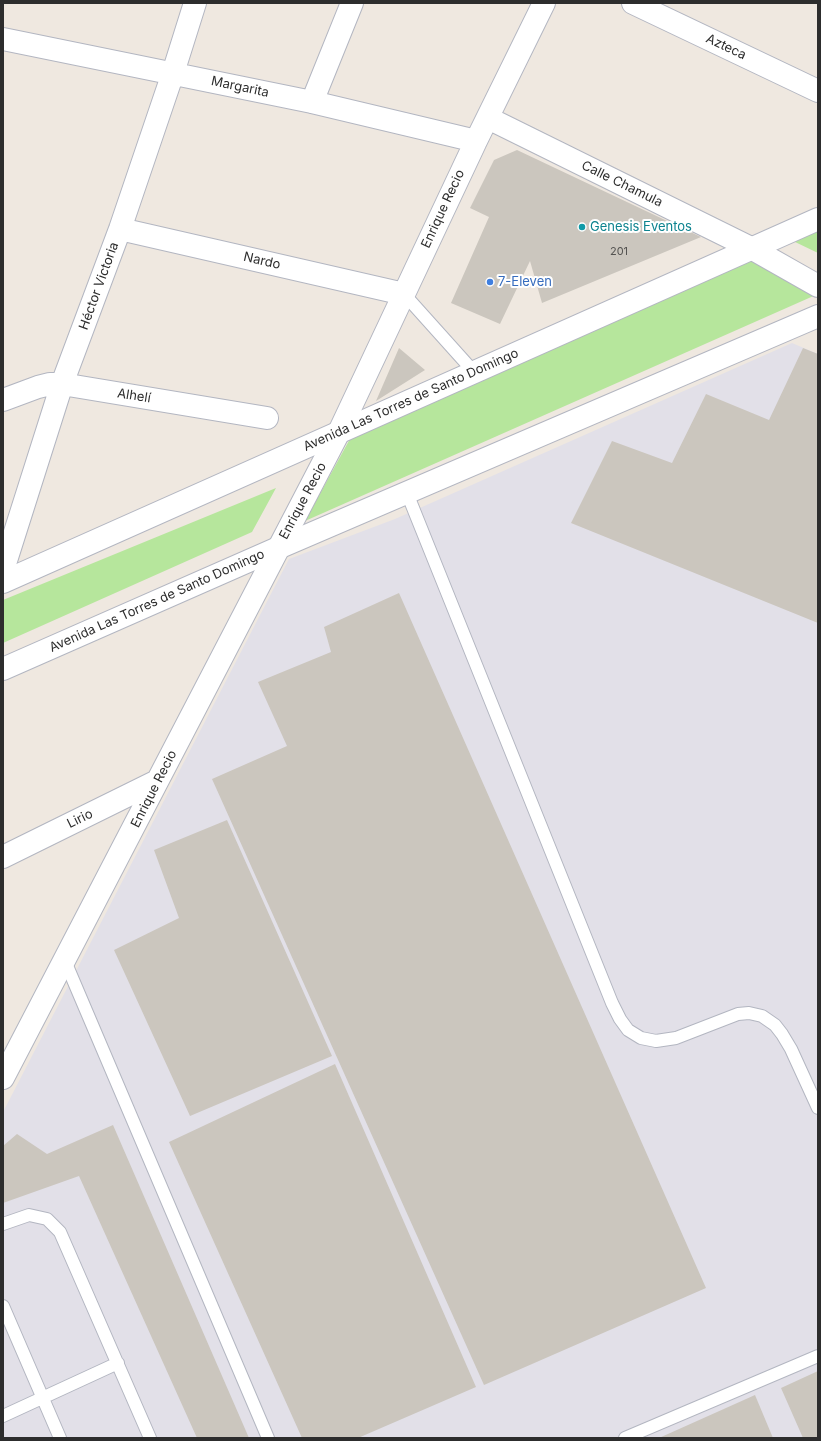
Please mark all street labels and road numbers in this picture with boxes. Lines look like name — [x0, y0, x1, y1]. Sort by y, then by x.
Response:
street label: Azteca — [703, 31, 749, 63]
street label: Margarita — [210, 73, 270, 101]
street label: Calle Chamula — [579, 158, 665, 210]
street label: Enrique Recio — [418, 167, 468, 251]
street label: Héctor Victoria — [76, 240, 122, 332]
street label: Nardo — [242, 249, 282, 273]
street label: Avenida Las Torres de Santo Domingo — [301, 345, 521, 455]
street label: Alhelí — [116, 386, 152, 406]
street label: Enrique Recio — [276, 460, 330, 542]
street label: Avenida Las Torres de Santo Domingo — [47, 546, 267, 656]
street label: Enrique Recio — [128, 748, 180, 830]
street label: Lirio — [65, 806, 95, 832]

